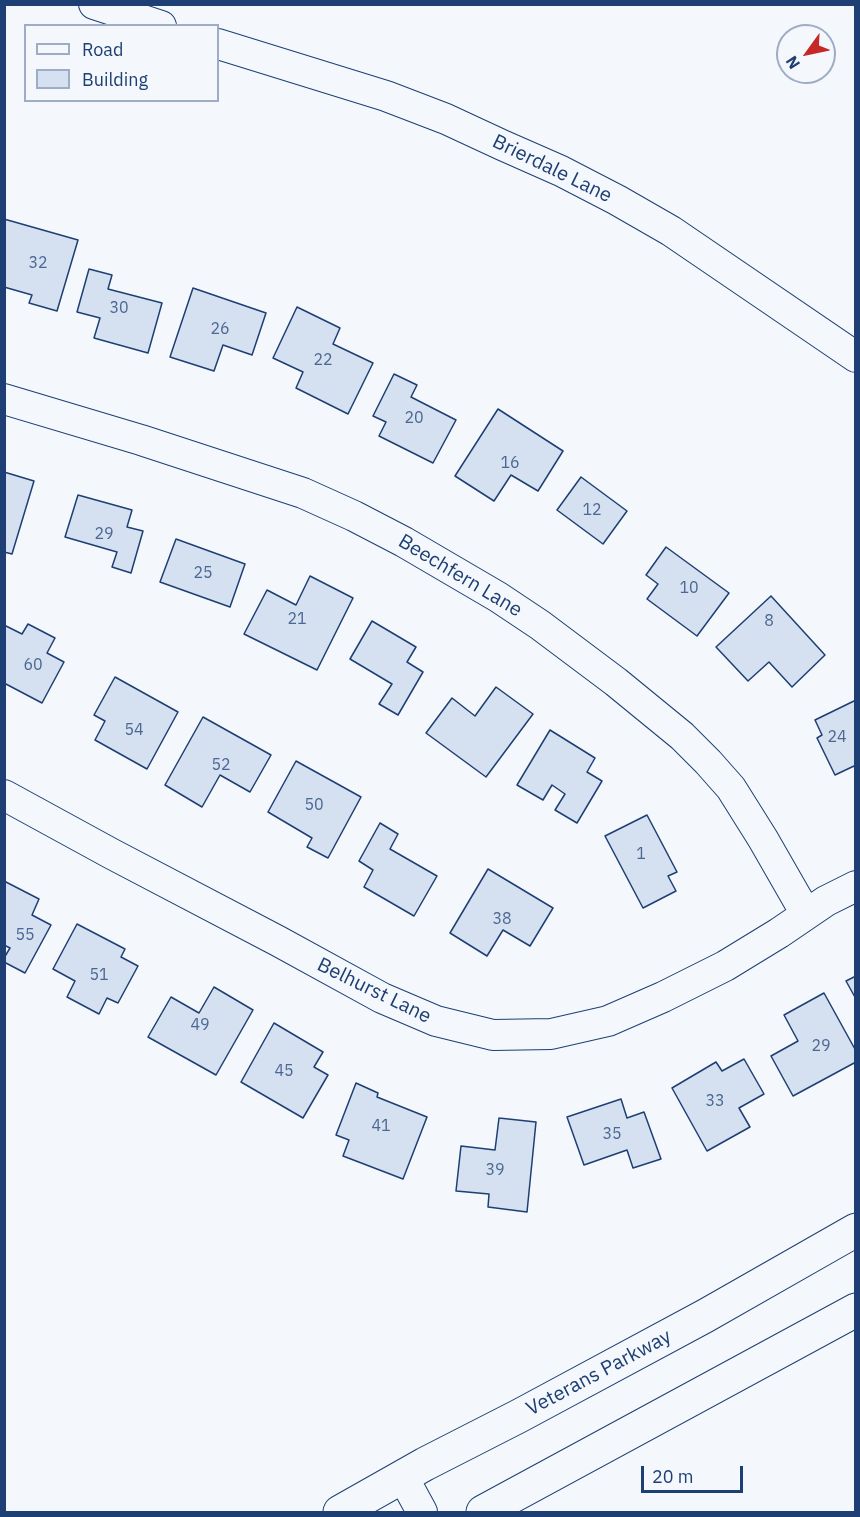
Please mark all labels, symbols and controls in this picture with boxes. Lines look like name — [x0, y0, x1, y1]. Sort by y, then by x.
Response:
legend — [24, 24, 219, 102]
north arrow — [776, 24, 836, 84]
text: Road — [82, 38, 123, 61]
text: N — [781, 52, 804, 73]
text: Building — [82, 68, 148, 91]
street label: Brierdale Lane — [488, 130, 616, 208]
house number: 32 — [28, 253, 48, 273]
house number: 30 — [109, 298, 129, 318]
house number: 26 — [210, 319, 230, 339]
house number: 22 — [313, 350, 333, 370]
house number: 20 — [404, 408, 424, 428]
house number: 16 — [500, 453, 520, 473]
house number: 12 — [582, 500, 602, 520]
house number: 29 — [94, 524, 114, 544]
street label: Beechfern Lane — [394, 530, 526, 622]
house number: 25 — [193, 563, 213, 583]
house number: 10 — [679, 578, 699, 598]
house number: 21 — [287, 609, 307, 629]
house number: 8 — [764, 611, 774, 631]
house number: 60 — [23, 655, 43, 675]
house number: 54 — [124, 720, 144, 740]
house number: 24 — [827, 727, 847, 747]
house number: 52 — [211, 755, 231, 775]
house number: 50 — [304, 795, 324, 815]
house number: 1 — [636, 844, 646, 864]
house number: 38 — [492, 909, 512, 929]
house number: 55 — [15, 925, 35, 945]
street label: Belhurst Lane — [313, 953, 435, 1029]
house number: 51 — [89, 965, 109, 985]
house number: 49 — [190, 1015, 210, 1035]
house number: 29 — [811, 1036, 831, 1056]
house number: 45 — [274, 1061, 294, 1081]
house number: 33 — [705, 1091, 725, 1111]
house number: 41 — [371, 1116, 391, 1136]
house number: 35 — [602, 1124, 622, 1144]
house number: 39 — [485, 1160, 505, 1180]
street label: Veterans Parkway — [523, 1325, 675, 1421]
scale bar — [644, 1454, 746, 1492]
text: 20 m — [652, 1465, 694, 1488]

